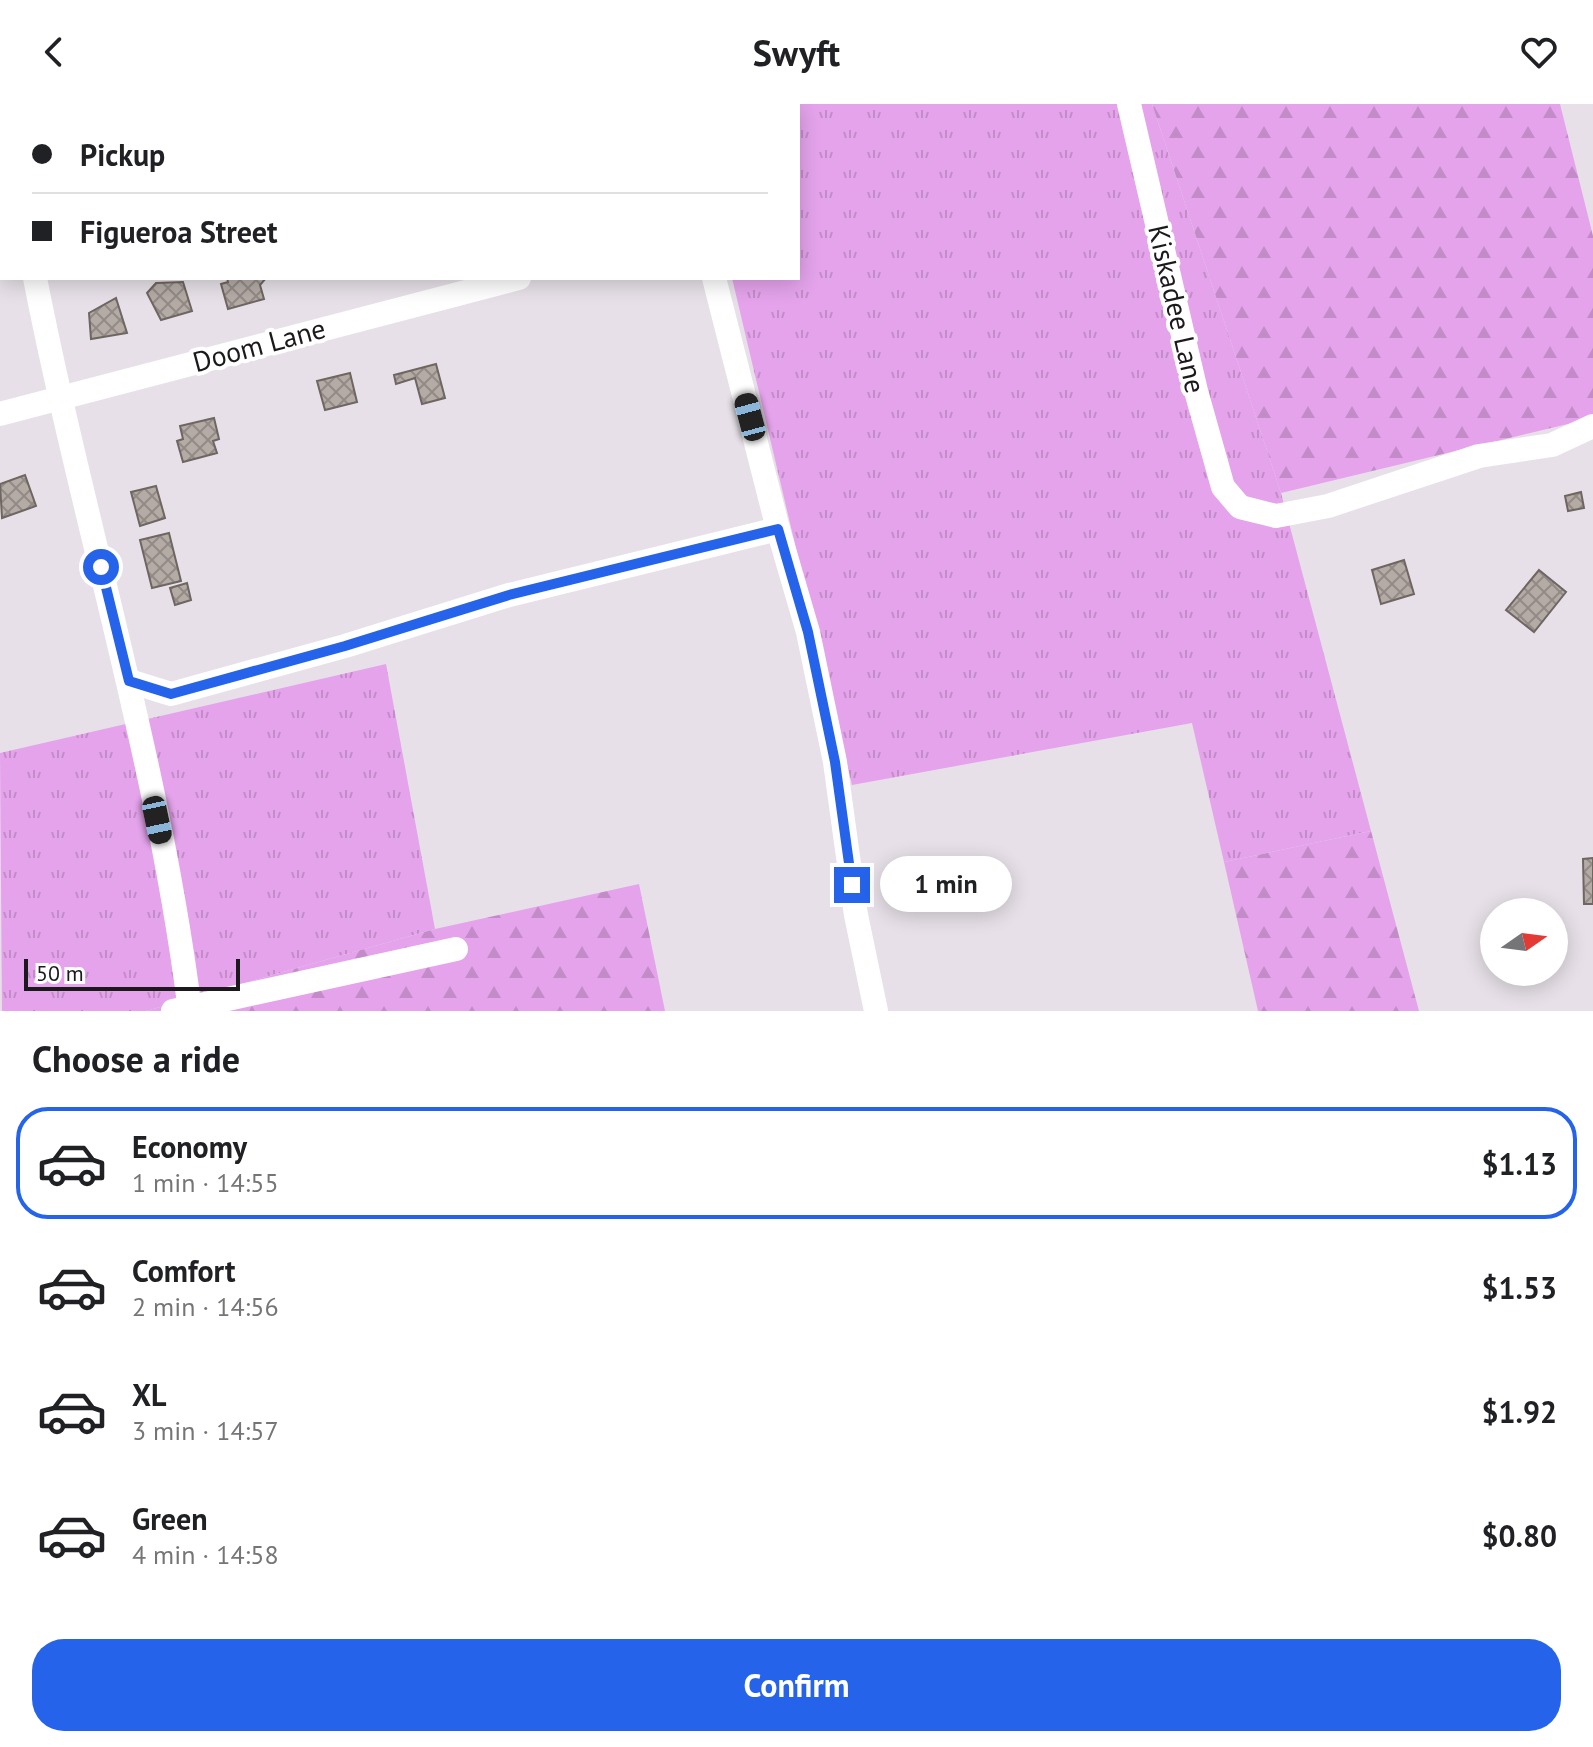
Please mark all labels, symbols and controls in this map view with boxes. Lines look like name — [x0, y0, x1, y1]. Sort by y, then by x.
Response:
text: Swyft — [753, 29, 840, 76]
icon: back — [32, 30, 76, 74]
icon: heart — [1517, 30, 1561, 74]
text: Pickup — [80, 135, 165, 174]
text: Figueroa Street — [80, 212, 278, 251]
street label: Kiskadee Lane — [1140, 221, 1215, 397]
street label: Doom Lane — [188, 309, 329, 380]
car — [732, 391, 768, 443]
route start — [83, 549, 119, 585]
car — [140, 794, 174, 846]
callout: 1 min — [880, 857, 1012, 913]
route end — [834, 867, 870, 903]
text: 1 min — [914, 867, 978, 900]
north arrow — [1480, 898, 1568, 986]
map controls — [1480, 898, 1568, 986]
scale bar — [24, 955, 240, 991]
text: 50 m — [36, 959, 84, 987]
text: Choose a ride — [32, 1035, 240, 1082]
icon: car — [36, 1127, 108, 1199]
text: Economy — [132, 1127, 247, 1166]
text: $1.13 — [1482, 1144, 1557, 1183]
text: 1 min · 14:55 — [132, 1166, 279, 1199]
icon: car — [36, 1251, 108, 1323]
text: Comfort — [132, 1251, 235, 1290]
text: $1.53 — [1482, 1268, 1557, 1307]
text: 2 min · 14:56 — [132, 1290, 279, 1323]
icon: car — [36, 1375, 108, 1447]
text: XL — [132, 1375, 166, 1414]
text: $1.92 — [1482, 1392, 1557, 1431]
text: 3 min · 14:57 — [132, 1414, 279, 1447]
icon: car — [36, 1499, 108, 1571]
text: Green — [132, 1499, 207, 1538]
text: $0.80 — [1482, 1516, 1557, 1555]
text: 4 min · 14:58 — [132, 1538, 279, 1571]
button: Confirm — [32, 1639, 1561, 1731]

